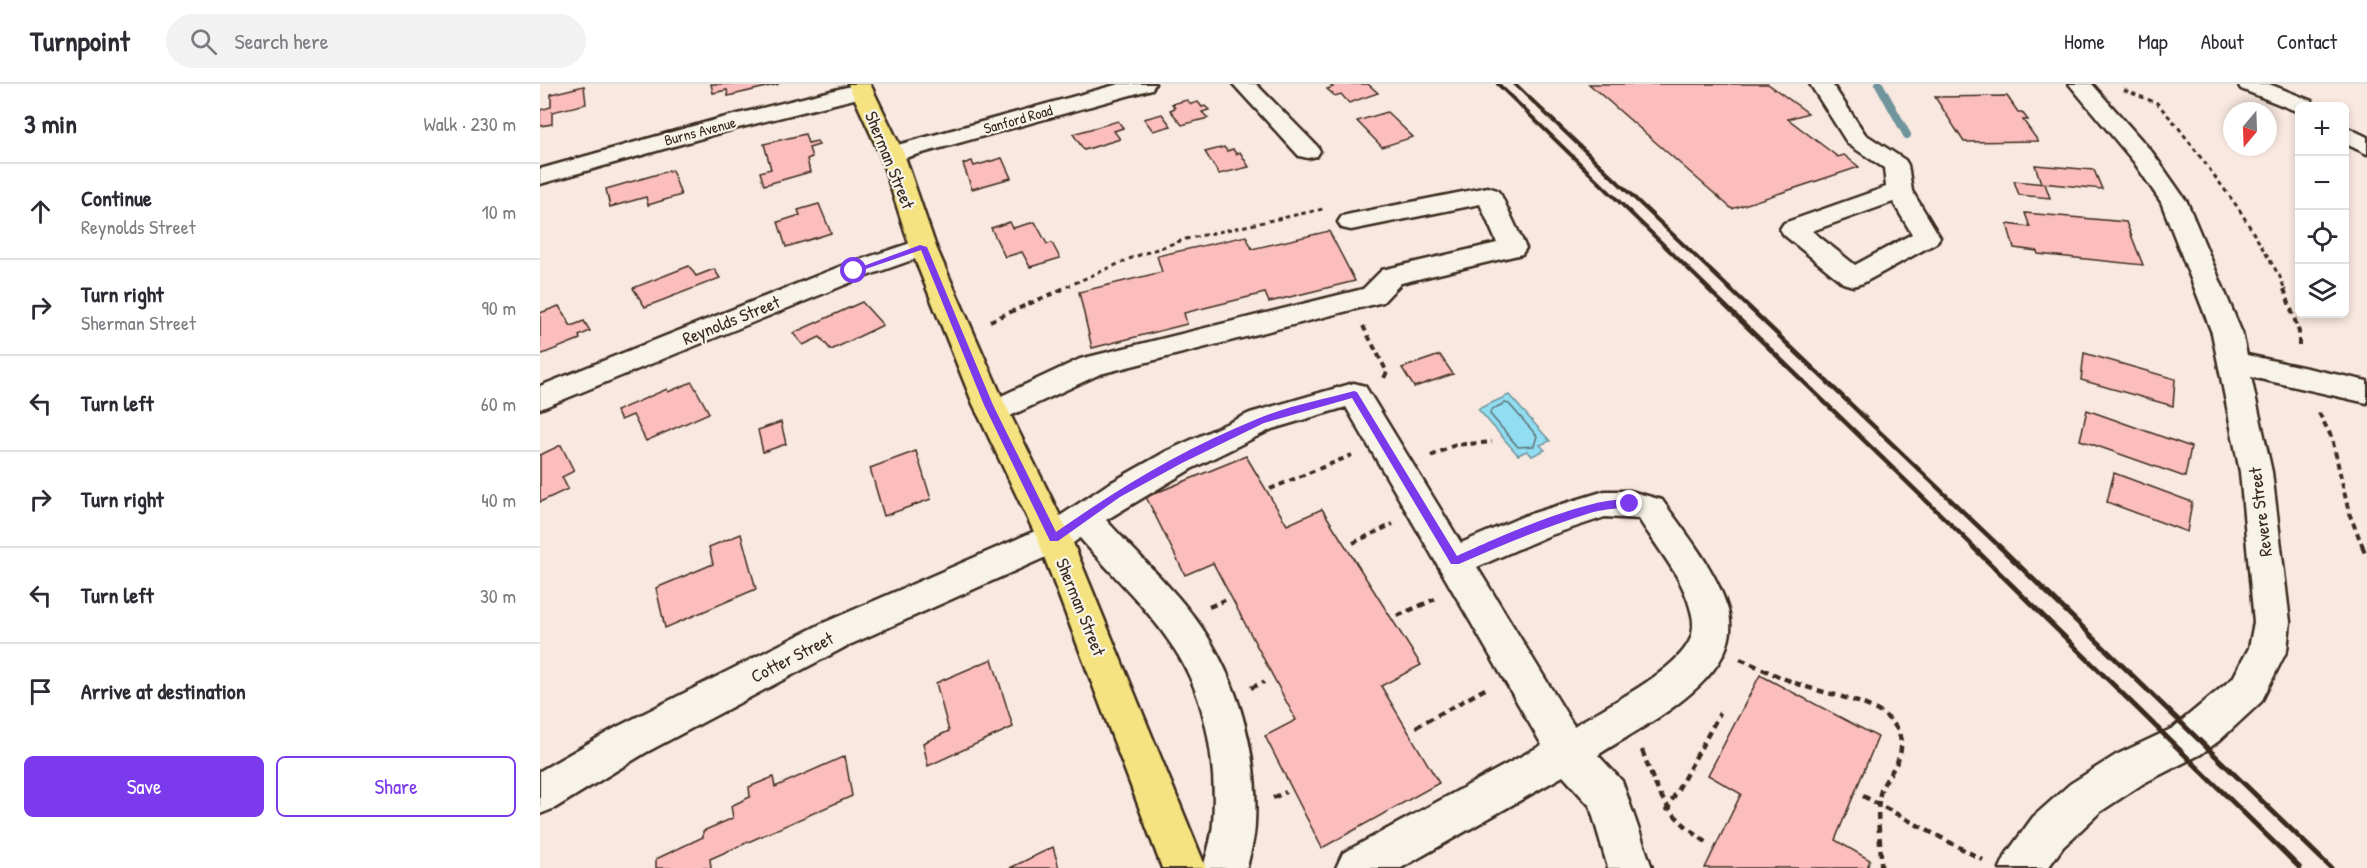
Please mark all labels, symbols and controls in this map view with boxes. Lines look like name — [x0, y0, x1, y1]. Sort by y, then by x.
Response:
search box — [166, 14, 586, 68]
text: Turnpoint — [30, 22, 130, 60]
icon: search — [187, 25, 220, 58]
text: Search here — [235, 26, 329, 56]
text: Home — [2064, 27, 2105, 56]
text: Map — [2138, 27, 2168, 56]
text: About — [2201, 27, 2244, 56]
text: Contact — [2277, 27, 2337, 56]
street label: Sanford Road — [981, 99, 1055, 139]
north arrow — [2223, 102, 2277, 156]
map controls — [2295, 102, 2349, 318]
button: + — [2295, 102, 2349, 156]
text: 3 min — [24, 106, 77, 141]
street label: Sherman Street — [859, 107, 921, 213]
text: Walk · 230 m — [424, 110, 516, 137]
street label: Burns Avenue — [662, 111, 738, 151]
button: − — [2295, 156, 2349, 210]
text: Continue — [81, 183, 152, 213]
icon: ahead — [24, 195, 57, 228]
text: 10 m — [482, 198, 516, 225]
button: locate — [2295, 210, 2349, 264]
text: Reynolds Street — [81, 213, 196, 240]
route start — [840, 257, 866, 283]
button: layers — [2295, 264, 2349, 318]
text: Turn right — [81, 279, 164, 309]
street label: Reynolds Street — [679, 289, 784, 351]
icon: right — [24, 291, 57, 324]
text: 90 m — [482, 294, 516, 321]
text: Sherman Street — [81, 309, 196, 336]
icon: left — [24, 387, 57, 420]
text: Turn left — [81, 388, 154, 418]
text: 60 m — [481, 390, 516, 417]
street label: Revere Street — [2242, 465, 2278, 558]
icon: right — [24, 483, 57, 516]
text: Turn right — [81, 484, 164, 514]
text: 40 m — [481, 486, 516, 513]
route end — [1616, 490, 1642, 516]
street label: Sherman Street — [1050, 554, 1112, 660]
icon: left — [24, 579, 57, 612]
text: Turn left — [81, 580, 154, 610]
text: 30 m — [480, 582, 516, 609]
street label: Cotter Street — [746, 625, 838, 688]
icon: arrive — [24, 675, 57, 708]
text: Arrive at destination — [81, 676, 246, 706]
button: Save — [24, 756, 264, 817]
button: Share — [276, 756, 516, 817]

